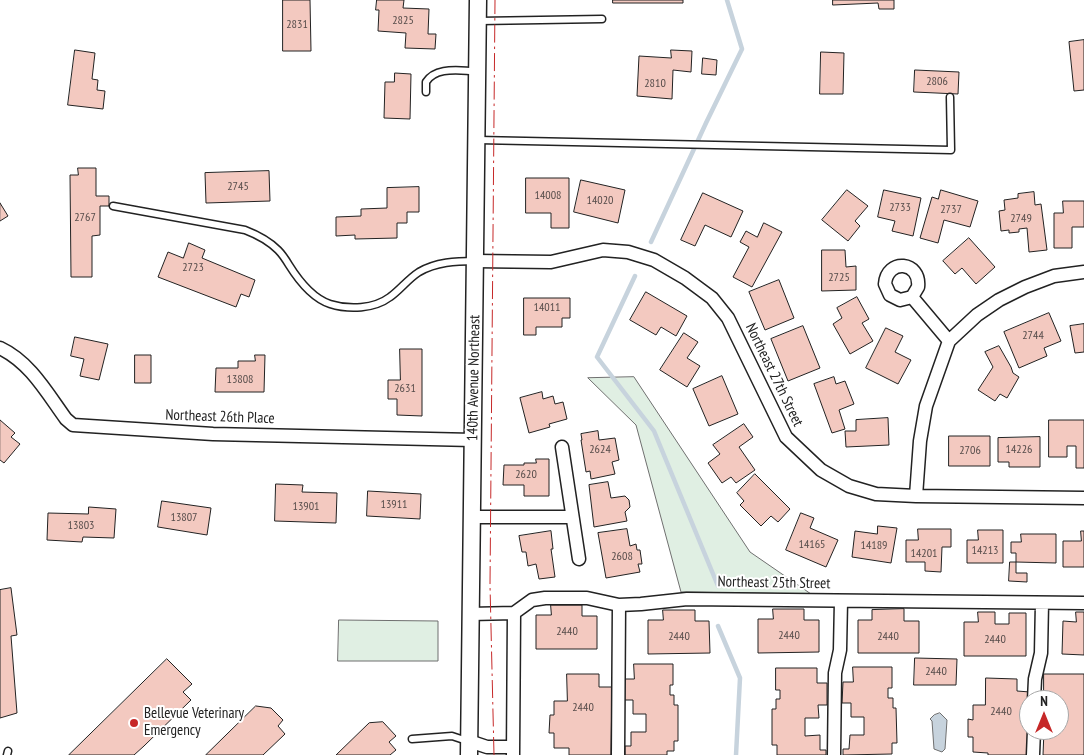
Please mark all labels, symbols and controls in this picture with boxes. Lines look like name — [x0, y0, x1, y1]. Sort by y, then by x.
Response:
house number: 2825 — [392, 14, 414, 28]
house number: 2831 — [286, 18, 308, 32]
house number: 2806 — [926, 75, 948, 89]
house number: 2810 — [644, 77, 666, 91]
house number: 2745 — [227, 180, 249, 194]
house number: 14008 — [535, 189, 561, 203]
house number: 14020 — [587, 194, 613, 208]
house number: 2733 — [889, 201, 911, 215]
house number: 2737 — [940, 203, 962, 217]
house number: 2767 — [74, 211, 96, 225]
house number: 2749 — [1010, 212, 1032, 226]
house number: 2723 — [182, 261, 204, 275]
house number: 2725 — [828, 271, 850, 285]
house number: 14011 — [534, 301, 560, 315]
street label: 140th Avenue Northeast — [464, 315, 484, 441]
street label: Northeast 27th Street — [741, 320, 807, 430]
house number: 2744 — [1022, 329, 1044, 343]
house number: 13808 — [227, 373, 253, 387]
house number: 2631 — [394, 382, 416, 396]
street label: Northeast 26th Place — [165, 406, 275, 428]
house number: 2624 — [589, 443, 611, 457]
house number: 14226 — [1006, 443, 1032, 457]
house number: 2706 — [959, 444, 981, 458]
house number: 2620 — [515, 468, 537, 482]
house number: 13911 — [381, 498, 407, 512]
house number: 13901 — [293, 500, 319, 514]
house number: 13807 — [171, 511, 197, 525]
house number: 13803 — [68, 519, 94, 533]
house number: 14165 — [799, 538, 825, 552]
house number: 14189 — [861, 539, 887, 553]
house number: 14213 — [972, 544, 998, 558]
house number: 14201 — [911, 547, 937, 561]
house number: 2608 — [611, 550, 633, 564]
street label: Northeast 25th Street — [717, 573, 831, 593]
house number: 2440 — [556, 625, 578, 639]
house number: 2440 — [778, 629, 800, 643]
house number: 2440 — [668, 630, 690, 644]
house number: 2440 — [877, 630, 899, 644]
house number: 2440 — [984, 633, 1006, 647]
house number: 2440 — [925, 665, 947, 679]
north arrow — [1019, 690, 1069, 740]
text: N — [1040, 692, 1048, 710]
house number: 2440 — [572, 701, 594, 715]
place label: Bellevue Veterinary Emergency — [144, 705, 244, 740]
house number: 2440 — [990, 705, 1012, 719]
marker: Bellevue Veterinary Emergency — [128, 717, 140, 729]

